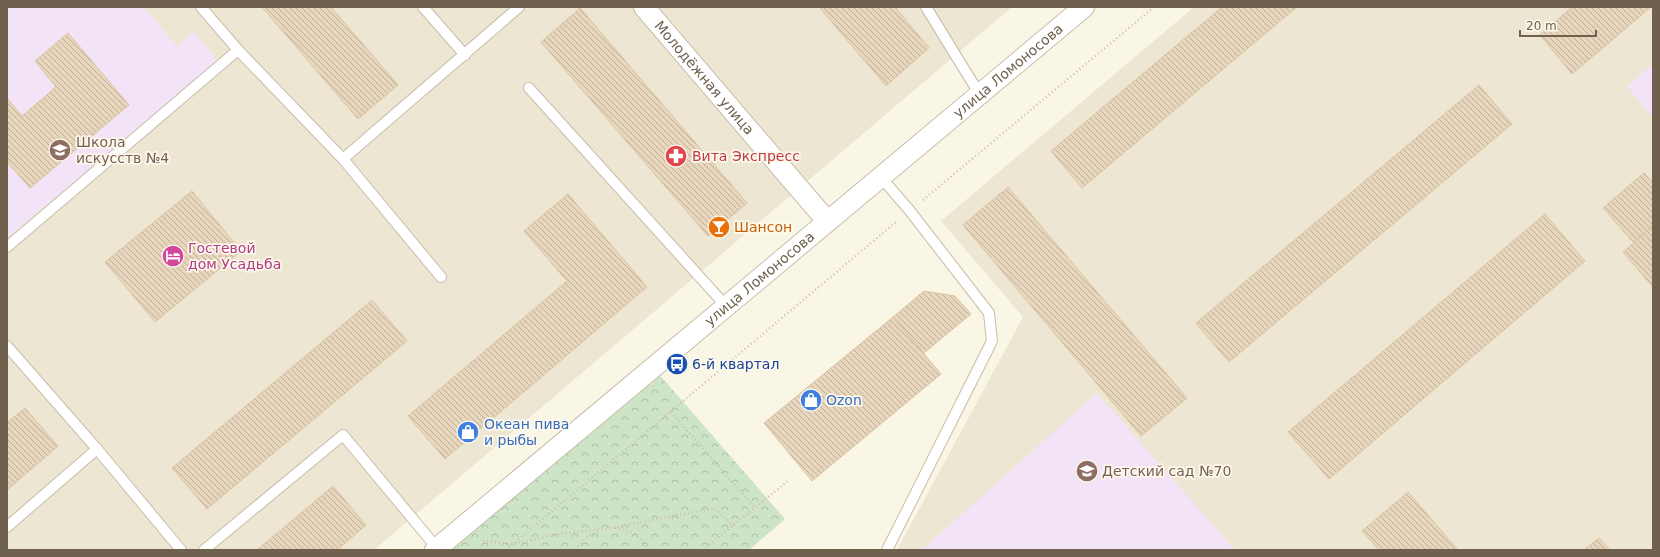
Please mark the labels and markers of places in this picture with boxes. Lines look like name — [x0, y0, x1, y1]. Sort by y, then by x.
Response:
place label: Школа искусств №4 — [76, 134, 169, 166]
school or university icon: Школа искусств №4 — [47, 137, 73, 163]
pharmacy icon: Вита Экспресс — [663, 143, 689, 169]
place label: Вита Экспресс — [692, 148, 800, 164]
bar icon: Шансон — [706, 214, 732, 240]
place label: Шансон — [734, 219, 792, 235]
place label: Гостевой дом Усадьба — [188, 240, 281, 272]
hotel icon: Гостевой дом Усадьба — [160, 243, 186, 269]
bus stop icon: 6-й квартал — [664, 351, 690, 377]
place label: 6-й квартал — [692, 356, 779, 372]
shop icon: Ozon — [798, 387, 824, 413]
place label: Ozon — [826, 392, 862, 408]
place label: Океан пива и рыбы — [484, 416, 569, 448]
shop icon: Океан пива и рыбы — [455, 419, 481, 445]
school or university icon: Детский сад №70 — [1074, 458, 1100, 484]
place label: Детский сад №70 — [1102, 463, 1231, 479]

